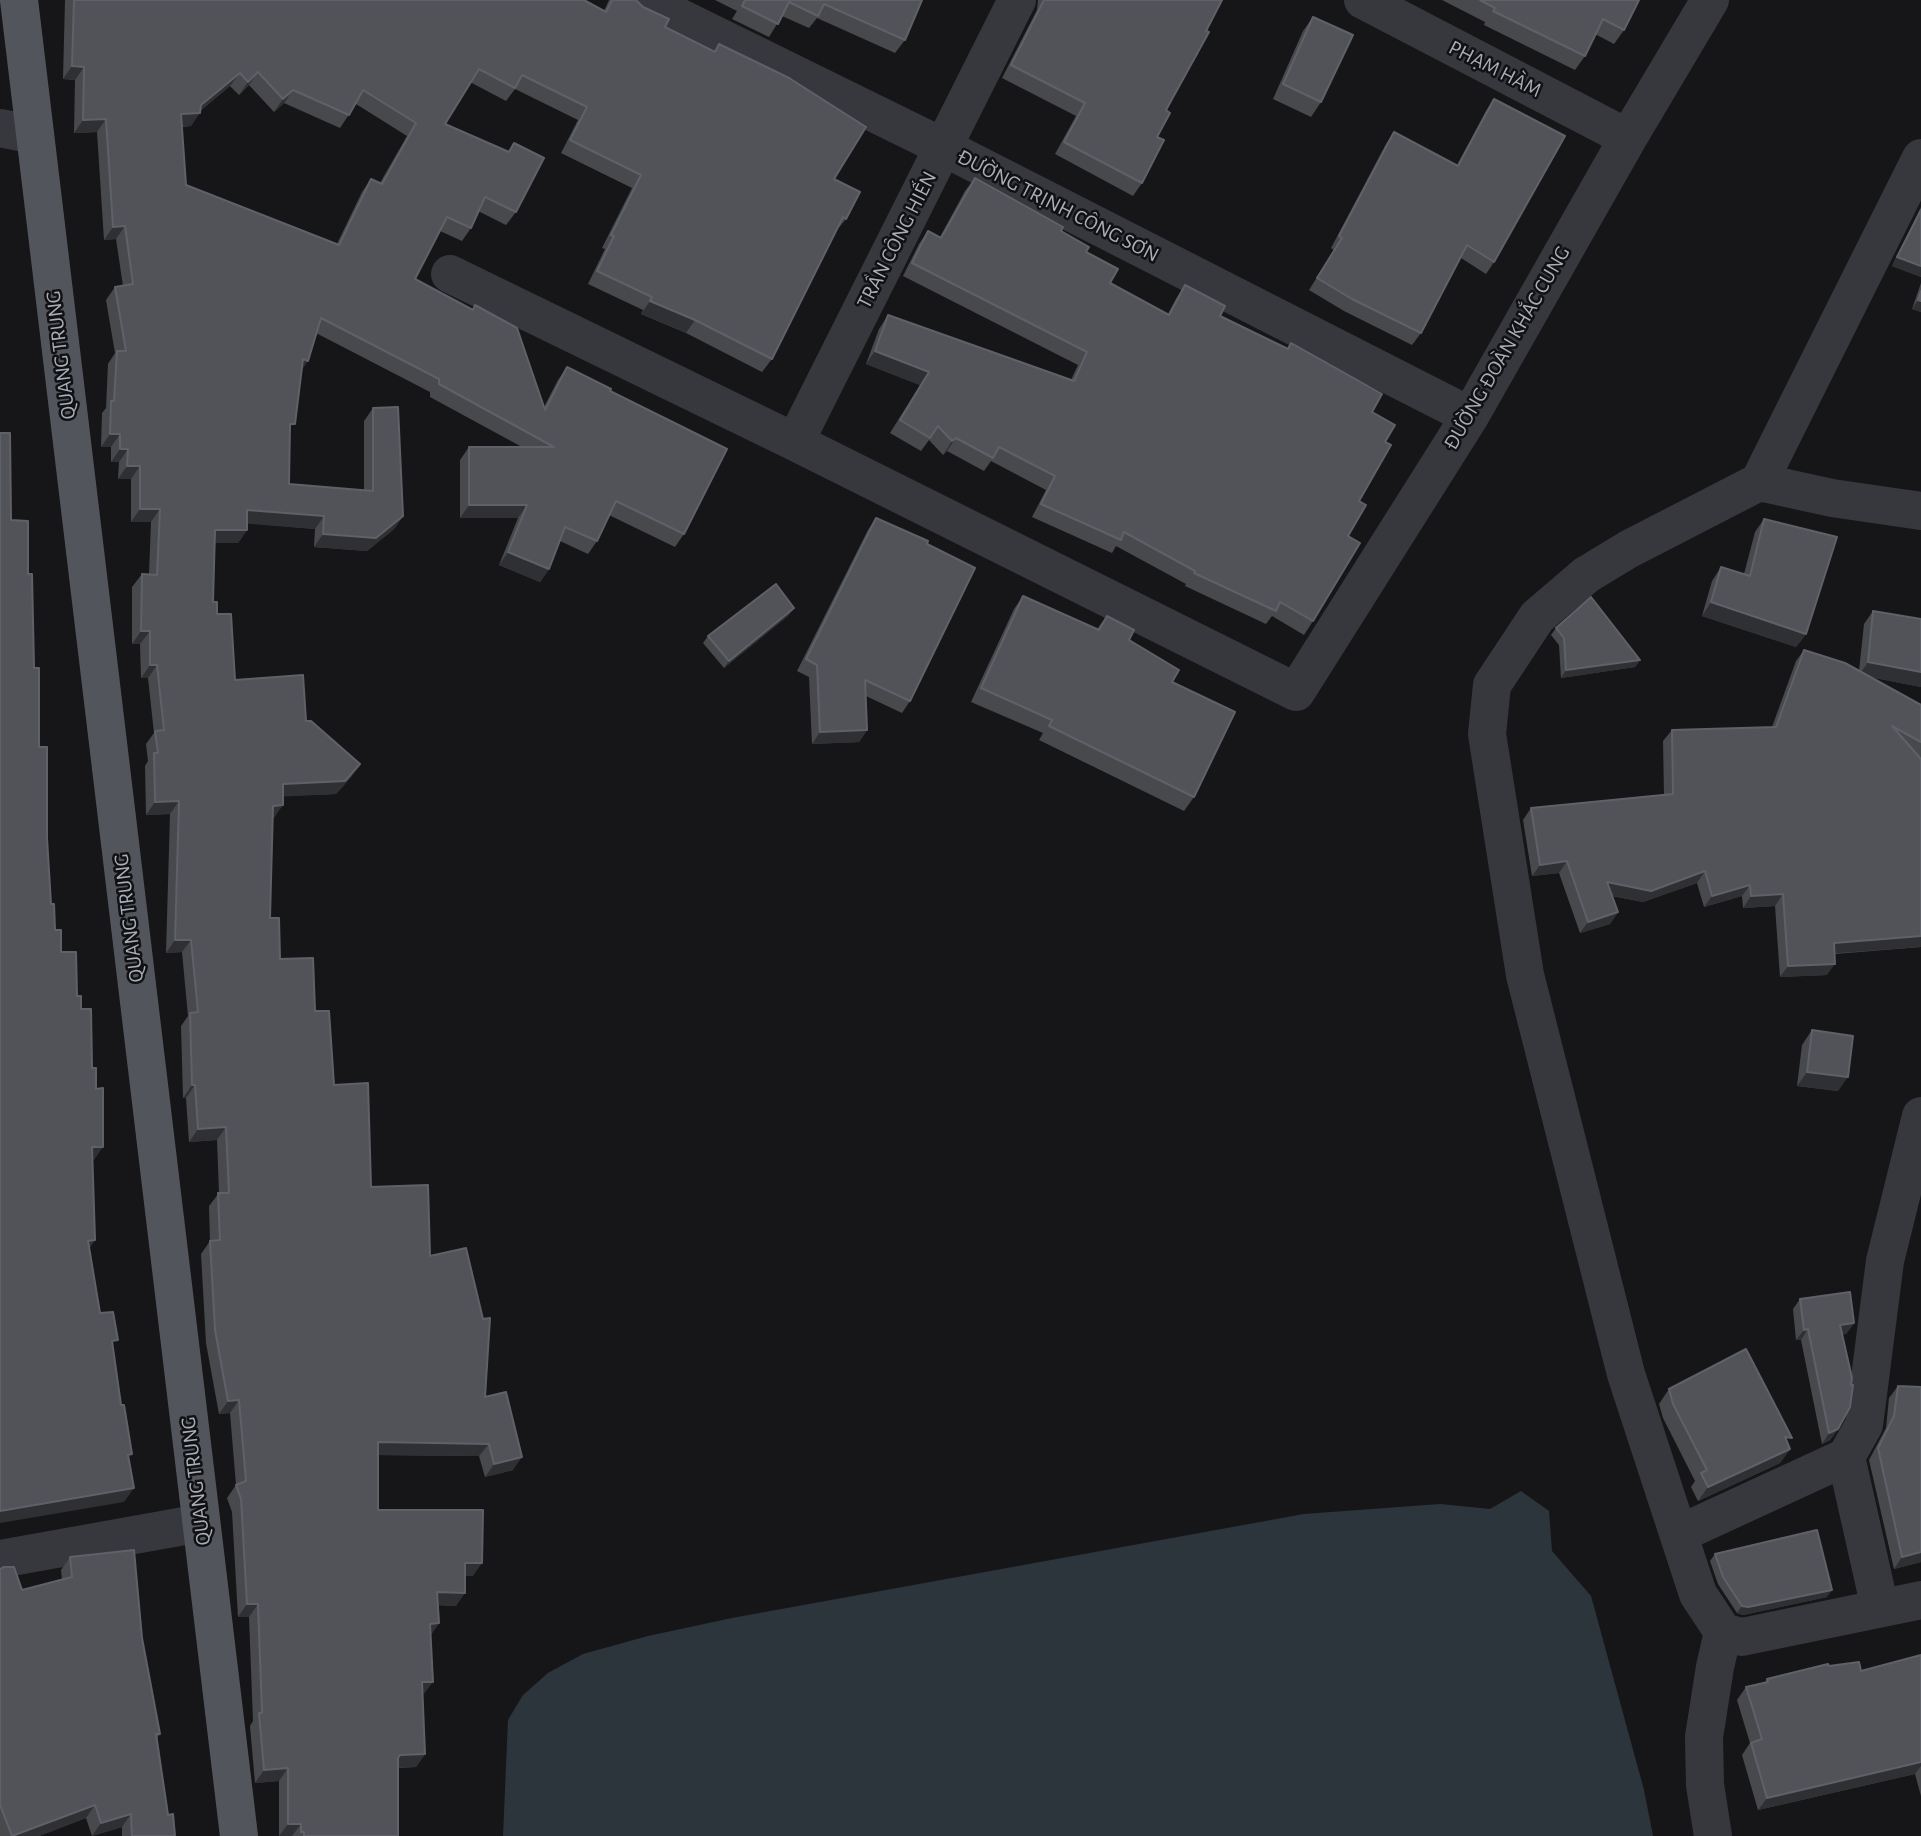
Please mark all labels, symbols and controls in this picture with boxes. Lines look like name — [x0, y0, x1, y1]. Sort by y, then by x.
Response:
street label: PHẠM HÀM — [1444, 35, 1546, 103]
street label: ĐƯỜNG TRỊNH CÔNG SƠN — [953, 144, 1163, 268]
street label: TRẦN CÔNG HIẾN — [852, 167, 942, 313]
street label: ĐƯỜNG ĐOÀN KHẮC CUNG — [1438, 242, 1576, 454]
street label: QUANG TRUNG — [41, 289, 81, 421]
street label: QUANG TRUNG — [109, 852, 149, 984]
street label: QUANG TRUNG — [176, 1415, 216, 1547]

